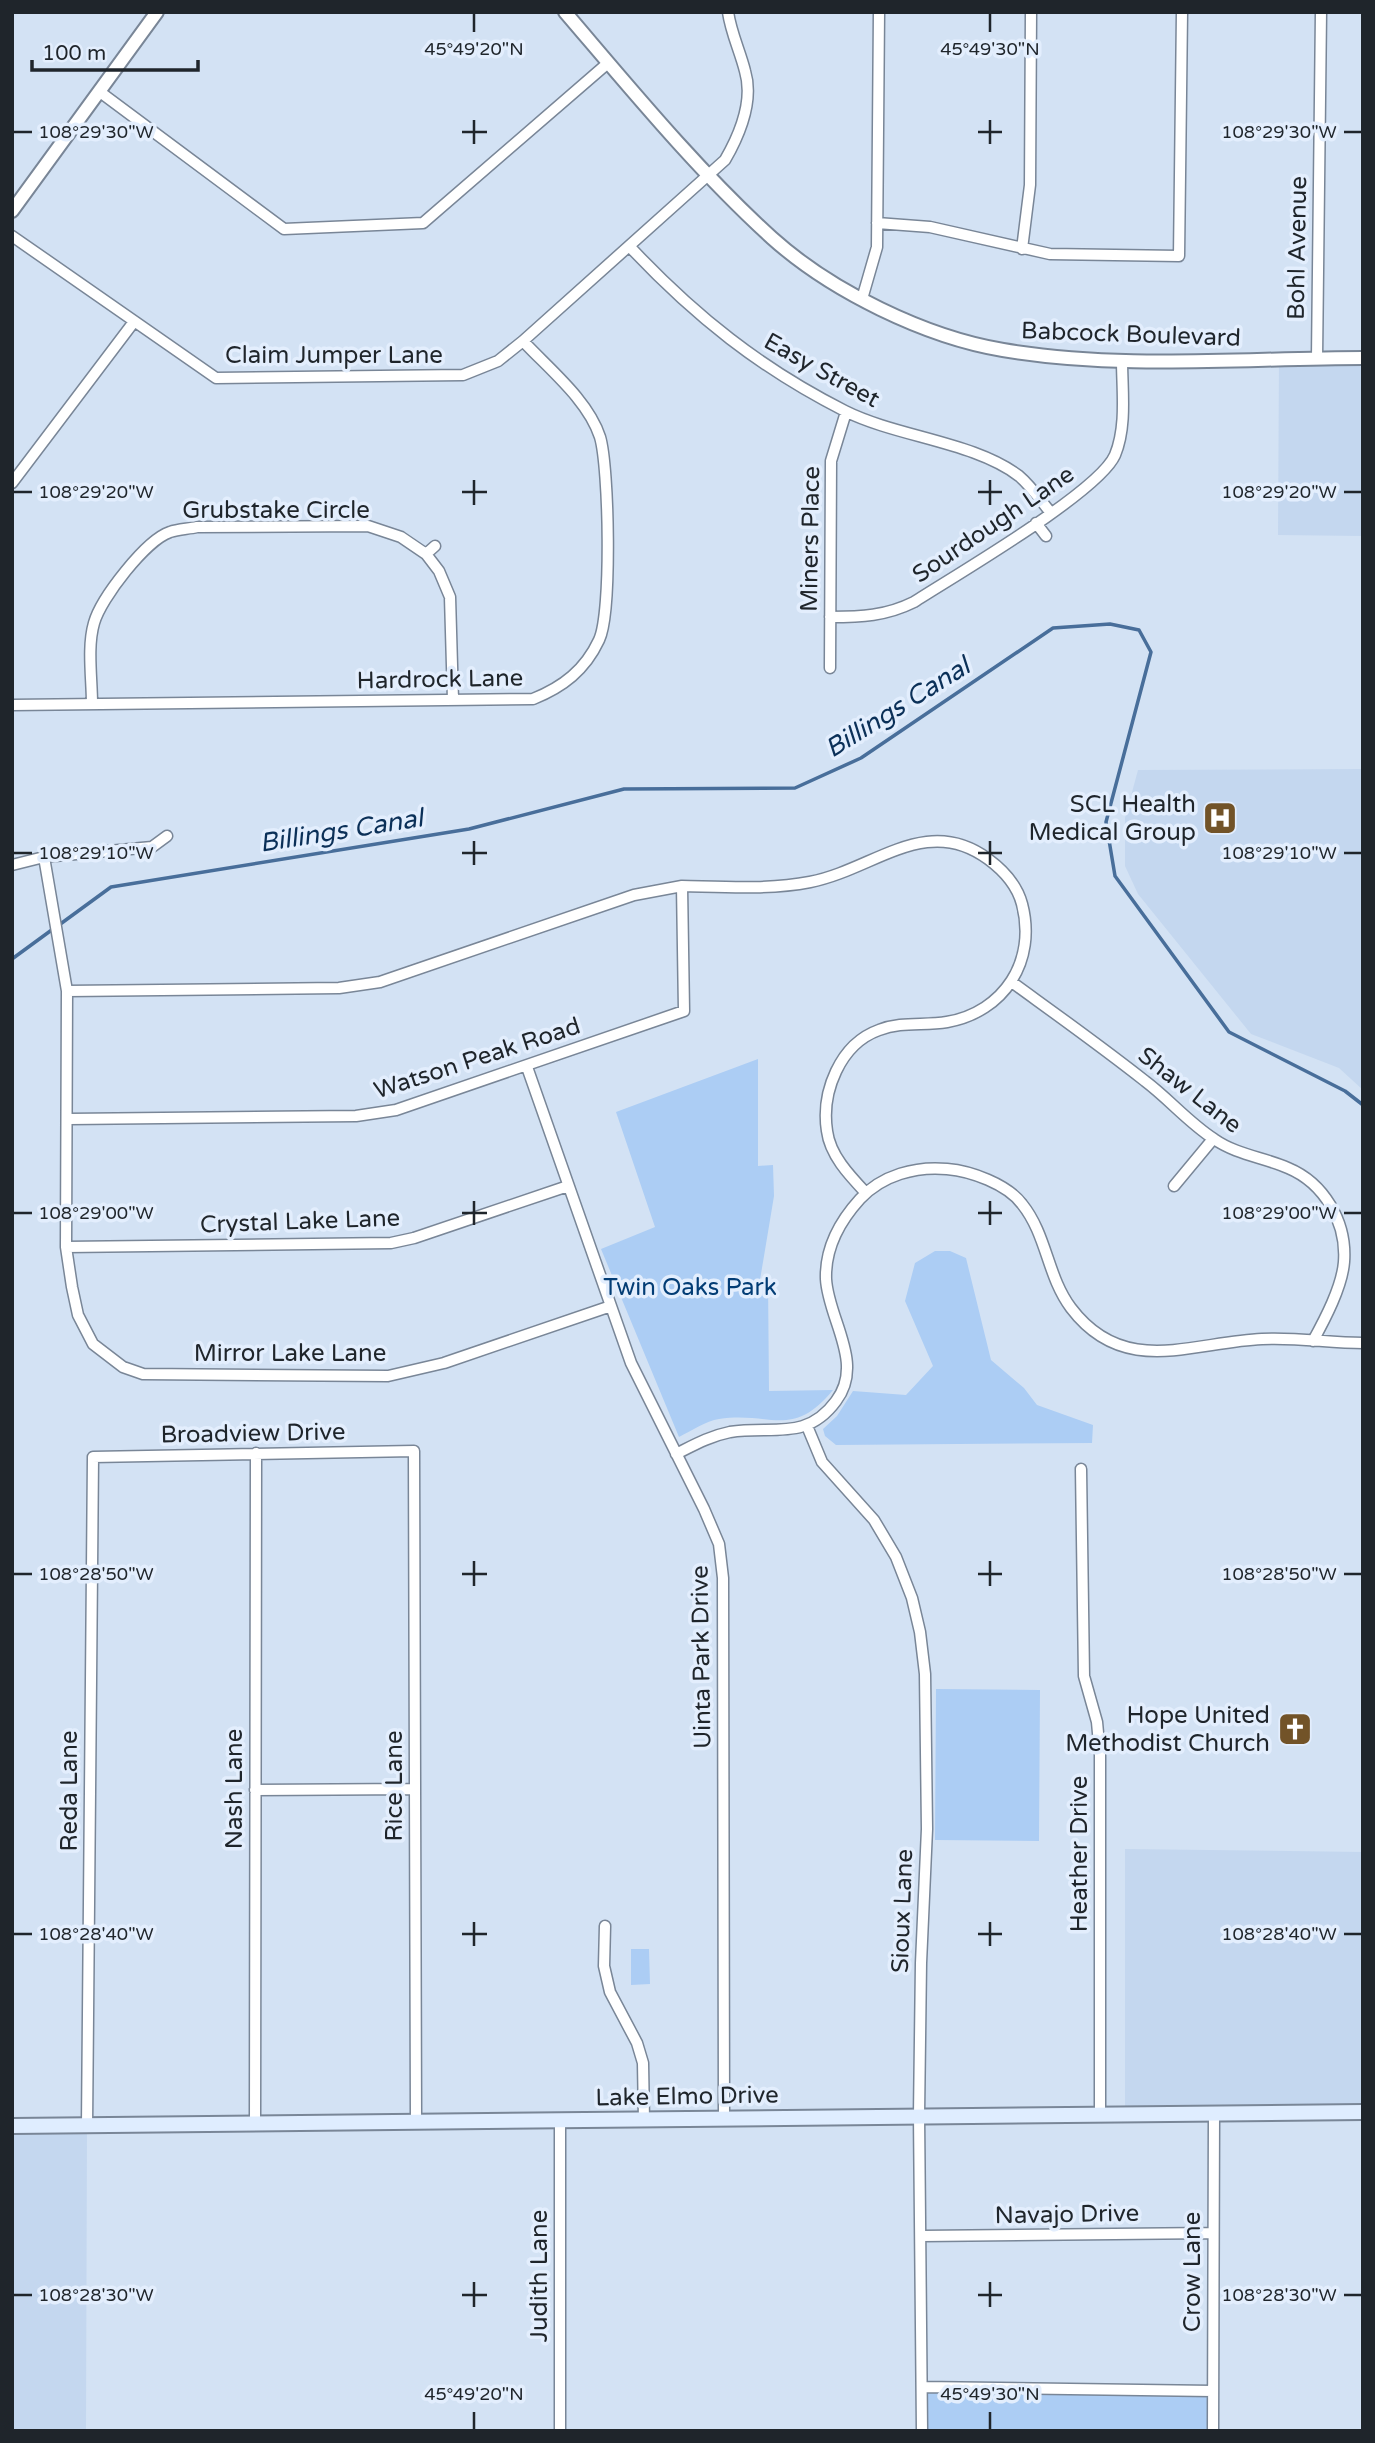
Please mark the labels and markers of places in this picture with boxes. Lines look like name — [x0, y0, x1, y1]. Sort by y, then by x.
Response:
place label: SCL Health Medical Group — [1029, 790, 1196, 847]
hospital icon: SCL Health Medical Group — [1201, 799, 1239, 837]
place label: Hope United Methodist Church — [1065, 1701, 1270, 1758]
church icon: Hope United Methodist Church — [1276, 1710, 1314, 1748]

